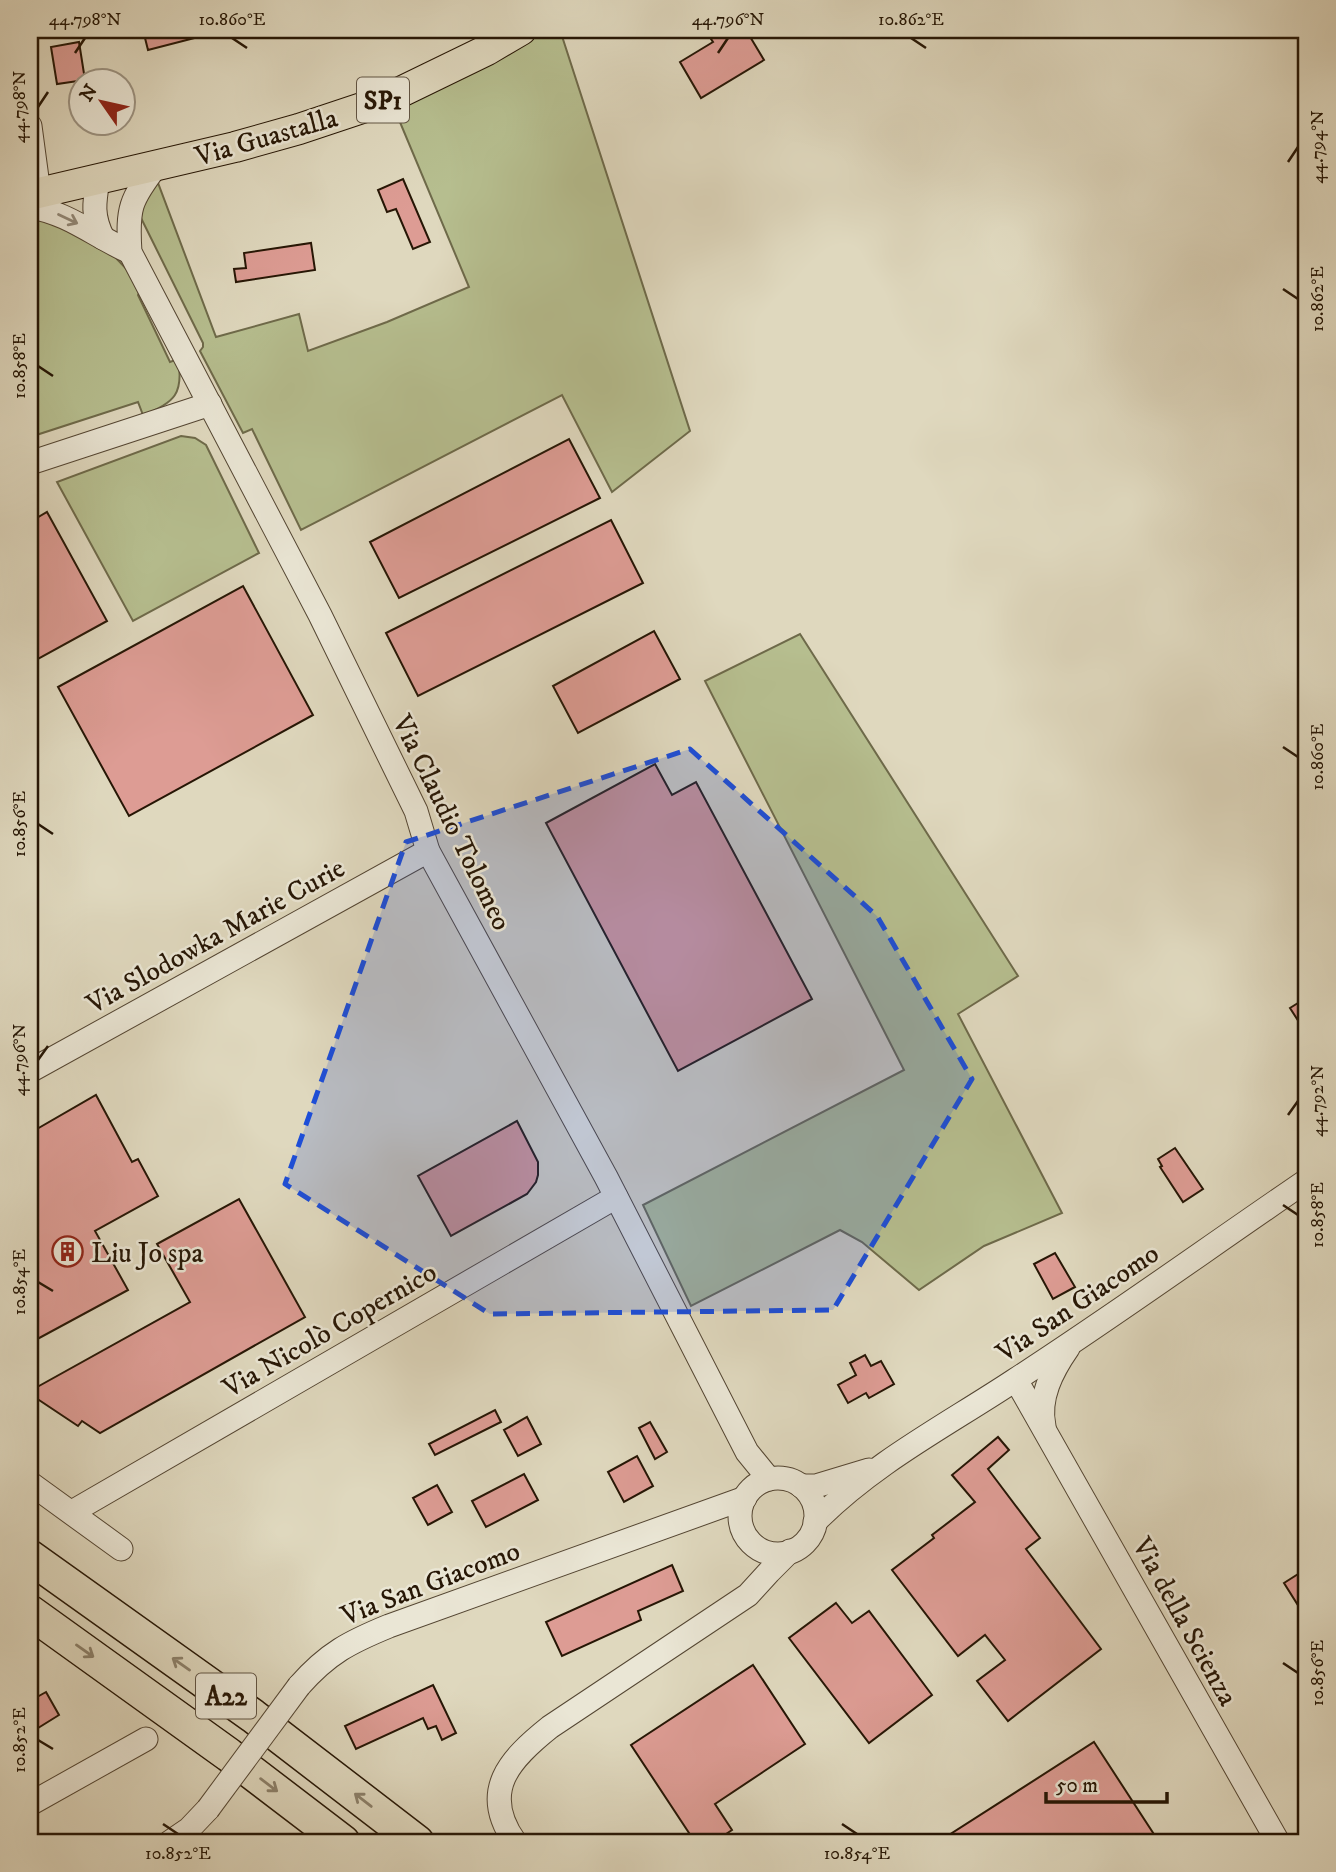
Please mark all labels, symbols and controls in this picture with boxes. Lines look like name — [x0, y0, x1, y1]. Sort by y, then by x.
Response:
text: 44.798°N — [49, 9, 121, 31]
text: 10.860°E — [198, 9, 266, 31]
text: 44.796°N — [692, 9, 765, 31]
text: 10.862°E — [878, 9, 944, 31]
north arrow — [66, 66, 136, 136]
text: 44.798°N — [9, 71, 31, 143]
road number: SP1 — [357, 78, 409, 122]
text: N — [75, 80, 103, 106]
street label: Via Guastalla — [190, 100, 342, 175]
text: 44.794°N — [1307, 110, 1329, 184]
one-way arrow — [57, 214, 78, 227]
text: 10.862°E — [1307, 266, 1329, 332]
text: 10.858°E — [9, 333, 31, 399]
street label: Via Claudio Tolomeo — [384, 708, 519, 936]
text: 10.860°E — [1307, 723, 1329, 791]
text: 10.856°E — [9, 791, 31, 857]
street label: Via Slodowka Marie Curie — [79, 851, 351, 1022]
text: 44.796°N — [9, 1023, 31, 1096]
text: 44.792°N — [1307, 1065, 1329, 1137]
text: 10.858°E — [1307, 1182, 1329, 1248]
building icon: Liu Jo spa — [51, 1235, 85, 1269]
place label: Liu Jo spa — [91, 1236, 203, 1271]
street label: Via San Giacomo — [989, 1236, 1166, 1371]
text: 10.854°E — [9, 1249, 31, 1315]
street label: Via Nicolò Copernico — [216, 1255, 443, 1406]
street label: Via della Scienza — [1124, 1531, 1245, 1712]
street label: Via San Giacomo — [335, 1533, 525, 1634]
text: 10.856°E — [1307, 1640, 1329, 1706]
one-way arrow — [75, 1644, 94, 1658]
one-way arrow — [172, 1657, 191, 1671]
road number: A22 — [196, 1674, 256, 1718]
text: 10.852°E — [9, 1707, 31, 1773]
scale bar — [1046, 1760, 1166, 1804]
text: 50 m — [1056, 1773, 1098, 1799]
one-way arrow — [259, 1778, 278, 1793]
one-way arrow — [354, 1793, 373, 1808]
text: 10.852°E — [145, 1843, 211, 1865]
text: 10.854°E — [824, 1843, 890, 1865]

